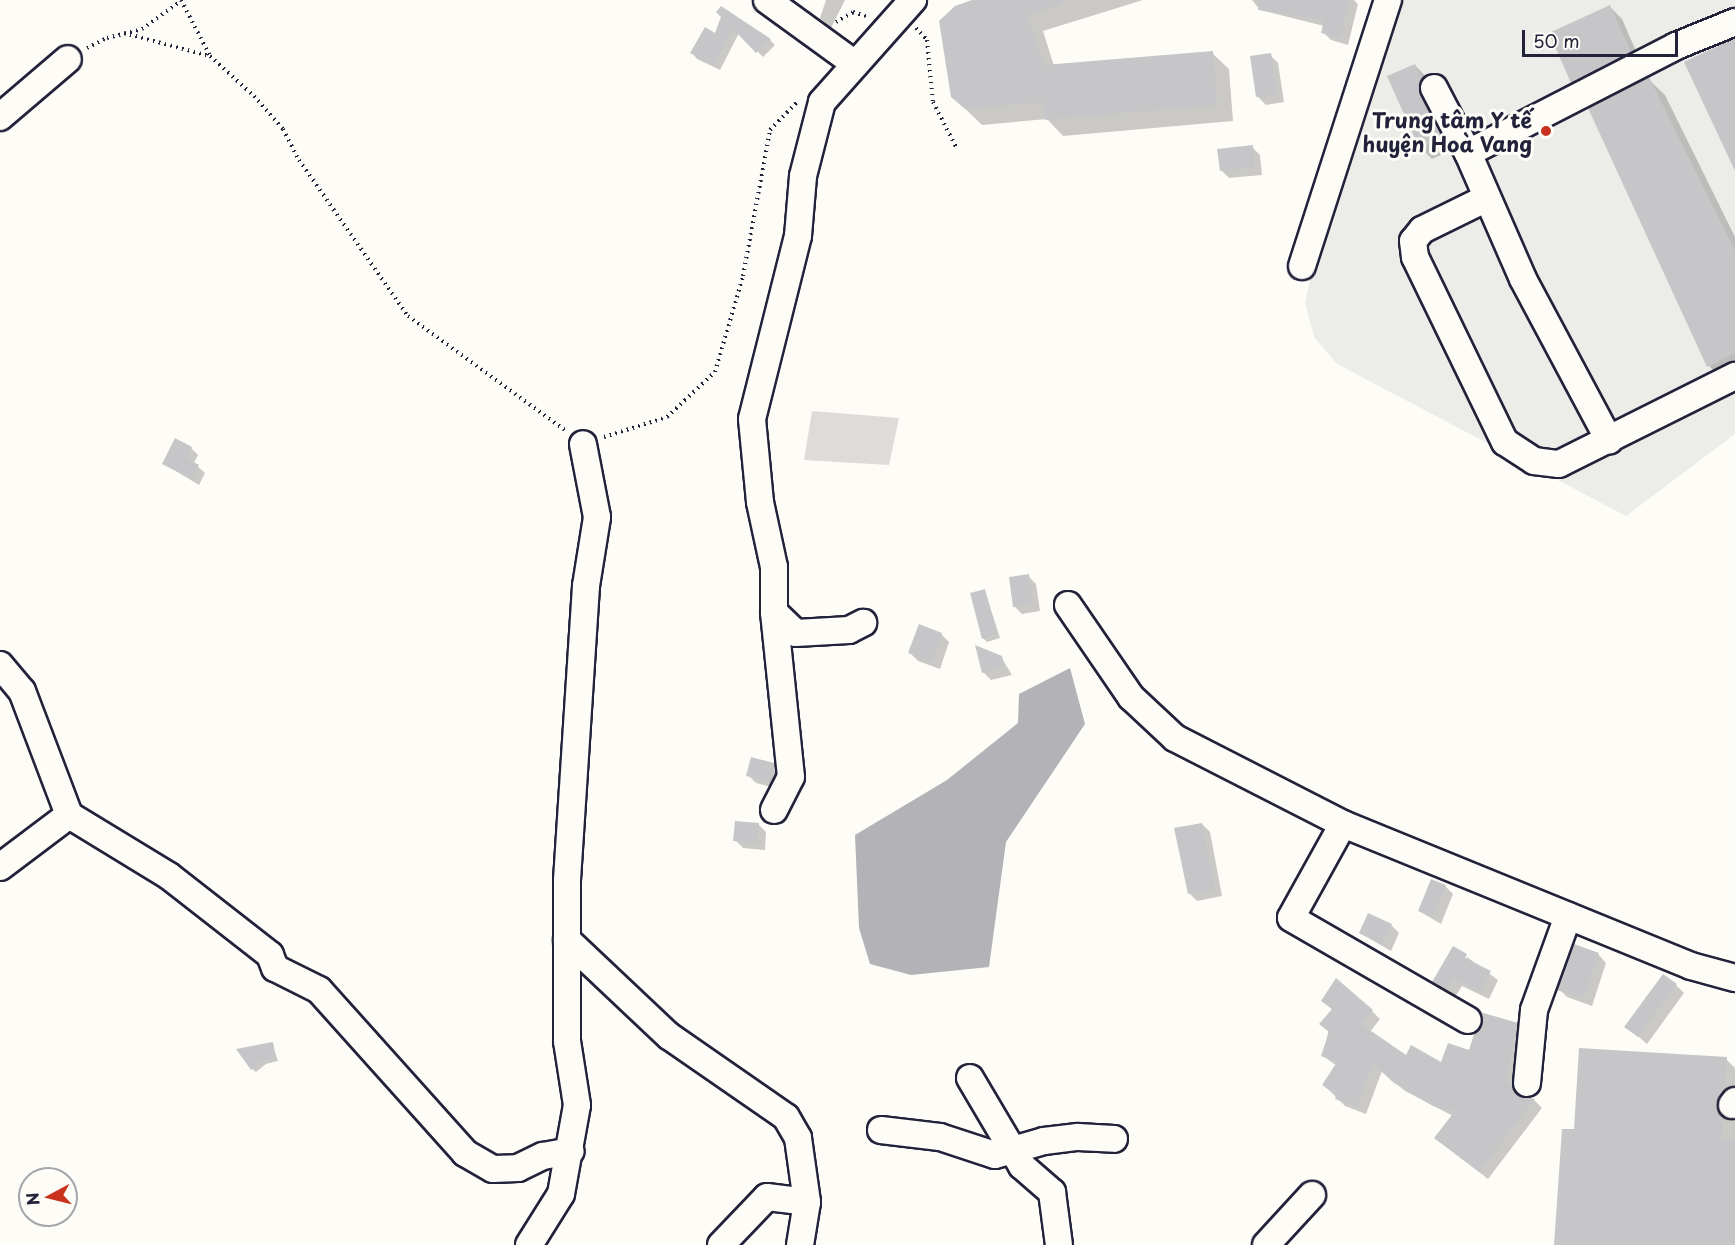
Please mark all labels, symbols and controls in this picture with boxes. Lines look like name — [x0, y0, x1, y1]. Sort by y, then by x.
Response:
scale bar — [1525, 18, 1681, 56]
text: 50 m — [1533, 27, 1580, 54]
place label: Trung tâm Y tế huyện Hoà Vang — [1360, 106, 1532, 156]
marker: Trung tâm Y tế huyện Hoà Vang — [1537, 122, 1555, 140]
north arrow — [18, 1167, 78, 1227]
text: N — [19, 1191, 45, 1207]

